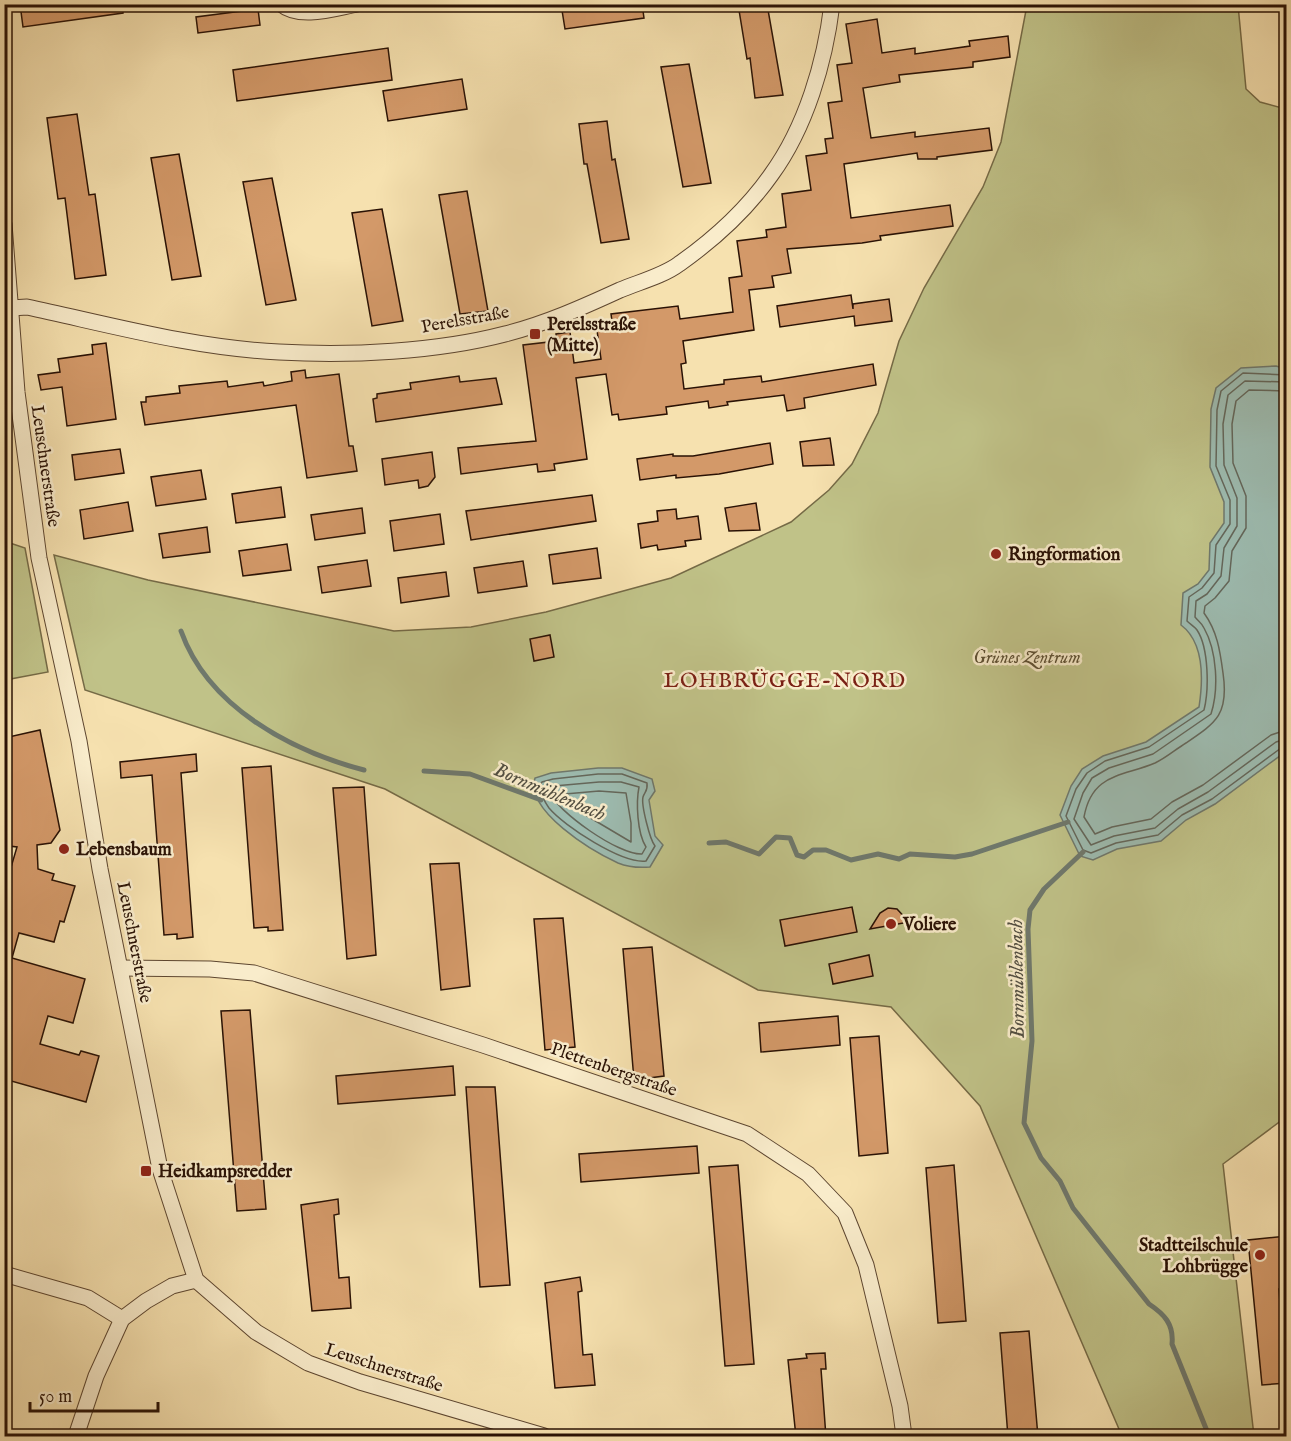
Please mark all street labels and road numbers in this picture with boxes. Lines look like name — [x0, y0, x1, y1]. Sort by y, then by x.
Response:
street label: Perelsstraße — [419, 301, 511, 340]
street label: Leuschnerstraße — [25, 404, 64, 529]
street label: Leuschnerstraße — [110, 880, 157, 1005]
street label: Plettenbergstraße — [547, 1038, 680, 1103]
street label: Leuschnerstraße — [321, 1338, 446, 1398]

